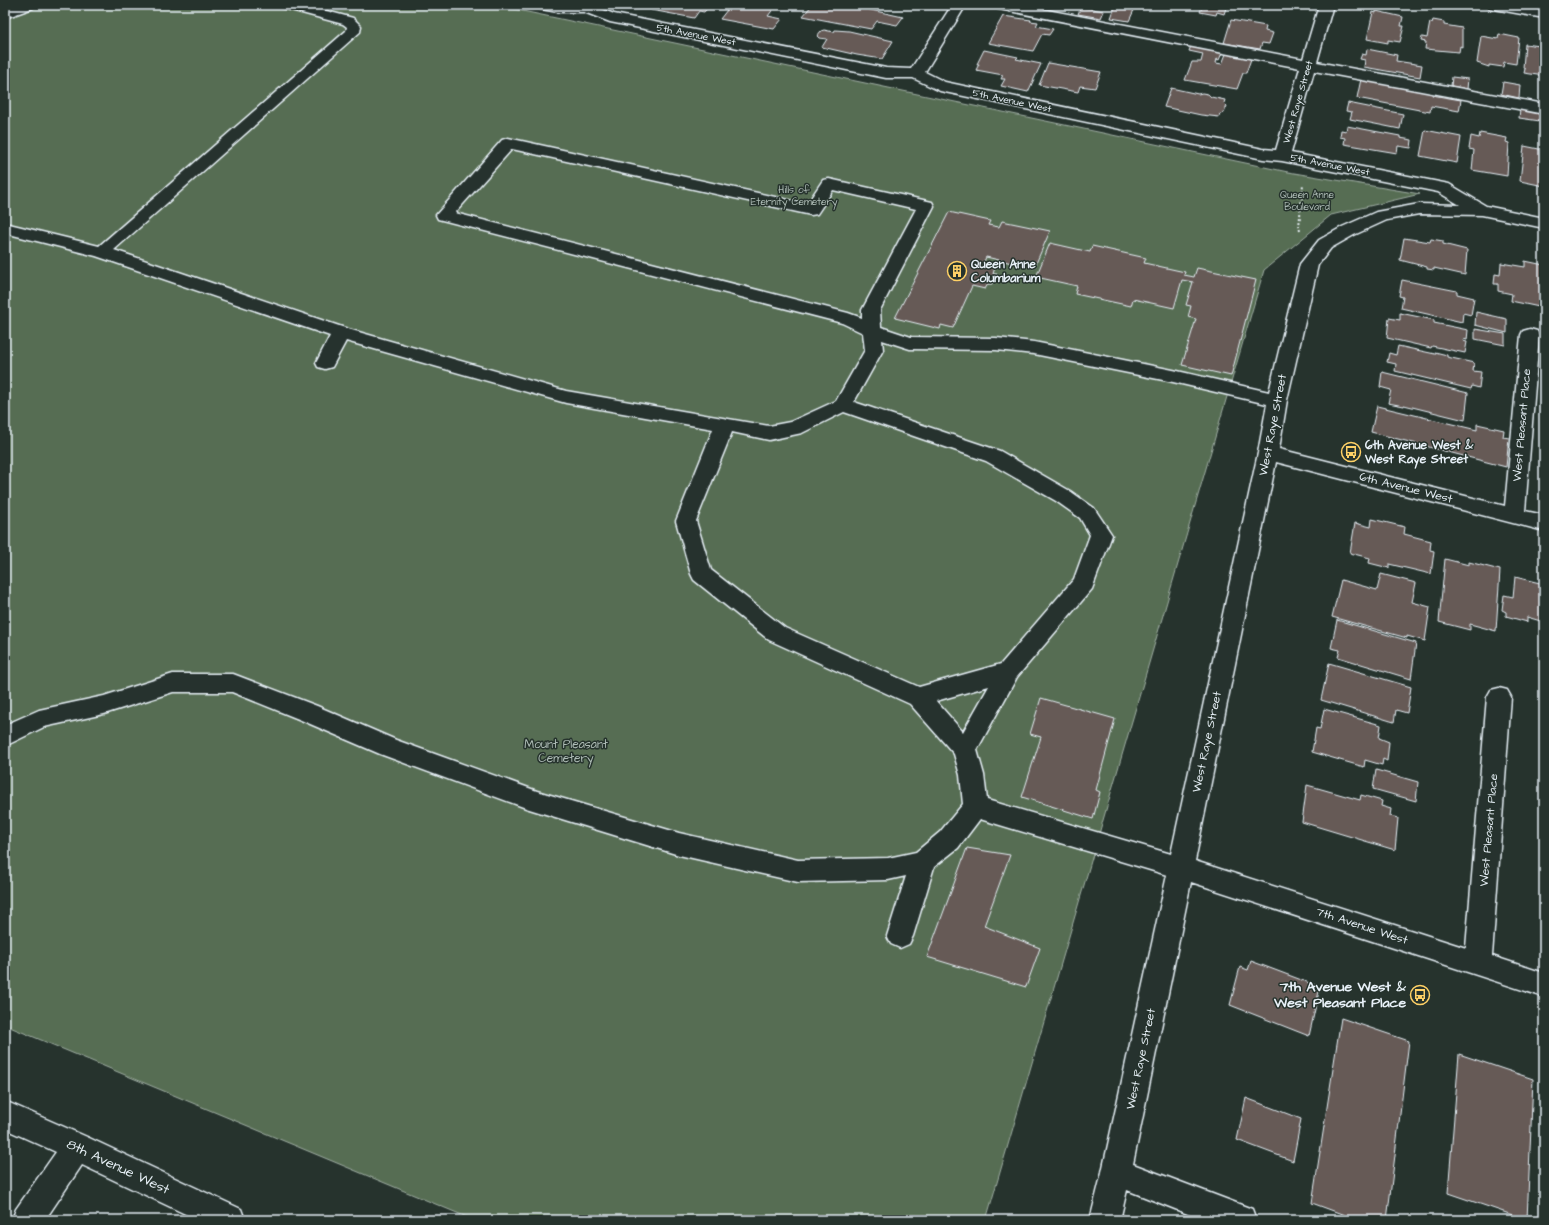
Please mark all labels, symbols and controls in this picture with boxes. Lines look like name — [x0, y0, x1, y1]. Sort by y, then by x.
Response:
street label: 5th Avenue West — [655, 20, 737, 50]
street label: West Raye Street — [1279, 59, 1318, 145]
street label: 5th Avenue West — [971, 86, 1053, 116]
street label: 5th Avenue West — [1289, 150, 1371, 180]
park label: Hills of Eternity Cemetery — [750, 183, 838, 210]
park label: Queen Anne Boulevard — [1280, 188, 1335, 214]
place label: Queen Anne Columbarium — [971, 256, 1041, 287]
building icon: Queen Anne Columbarium — [946, 260, 968, 282]
street label: West Pleasant Place — [1509, 367, 1535, 482]
street label: West Raye Street — [1255, 373, 1292, 477]
place label: 6th Avenue West & West Raye Street — [1364, 437, 1474, 469]
bus stop icon: 6th Avenue West & West Raye Street — [1340, 441, 1362, 463]
street label: 6th Avenue West — [1358, 468, 1455, 508]
street label: West Raye Street — [1188, 690, 1227, 794]
park label: Mount Pleasant Cemetery — [524, 736, 608, 768]
street label: West Pleasant Place — [1476, 772, 1502, 887]
street label: 7th Avenue West — [1314, 903, 1410, 949]
place label: 7th Avenue West & West Pleasant Place — [1273, 977, 1407, 1013]
bus stop icon: 7th Avenue West & West Pleasant Place — [1409, 984, 1431, 1006]
street label: West Raye Street — [1122, 1007, 1161, 1111]
street label: 8th Avenue West — [63, 1134, 173, 1200]

